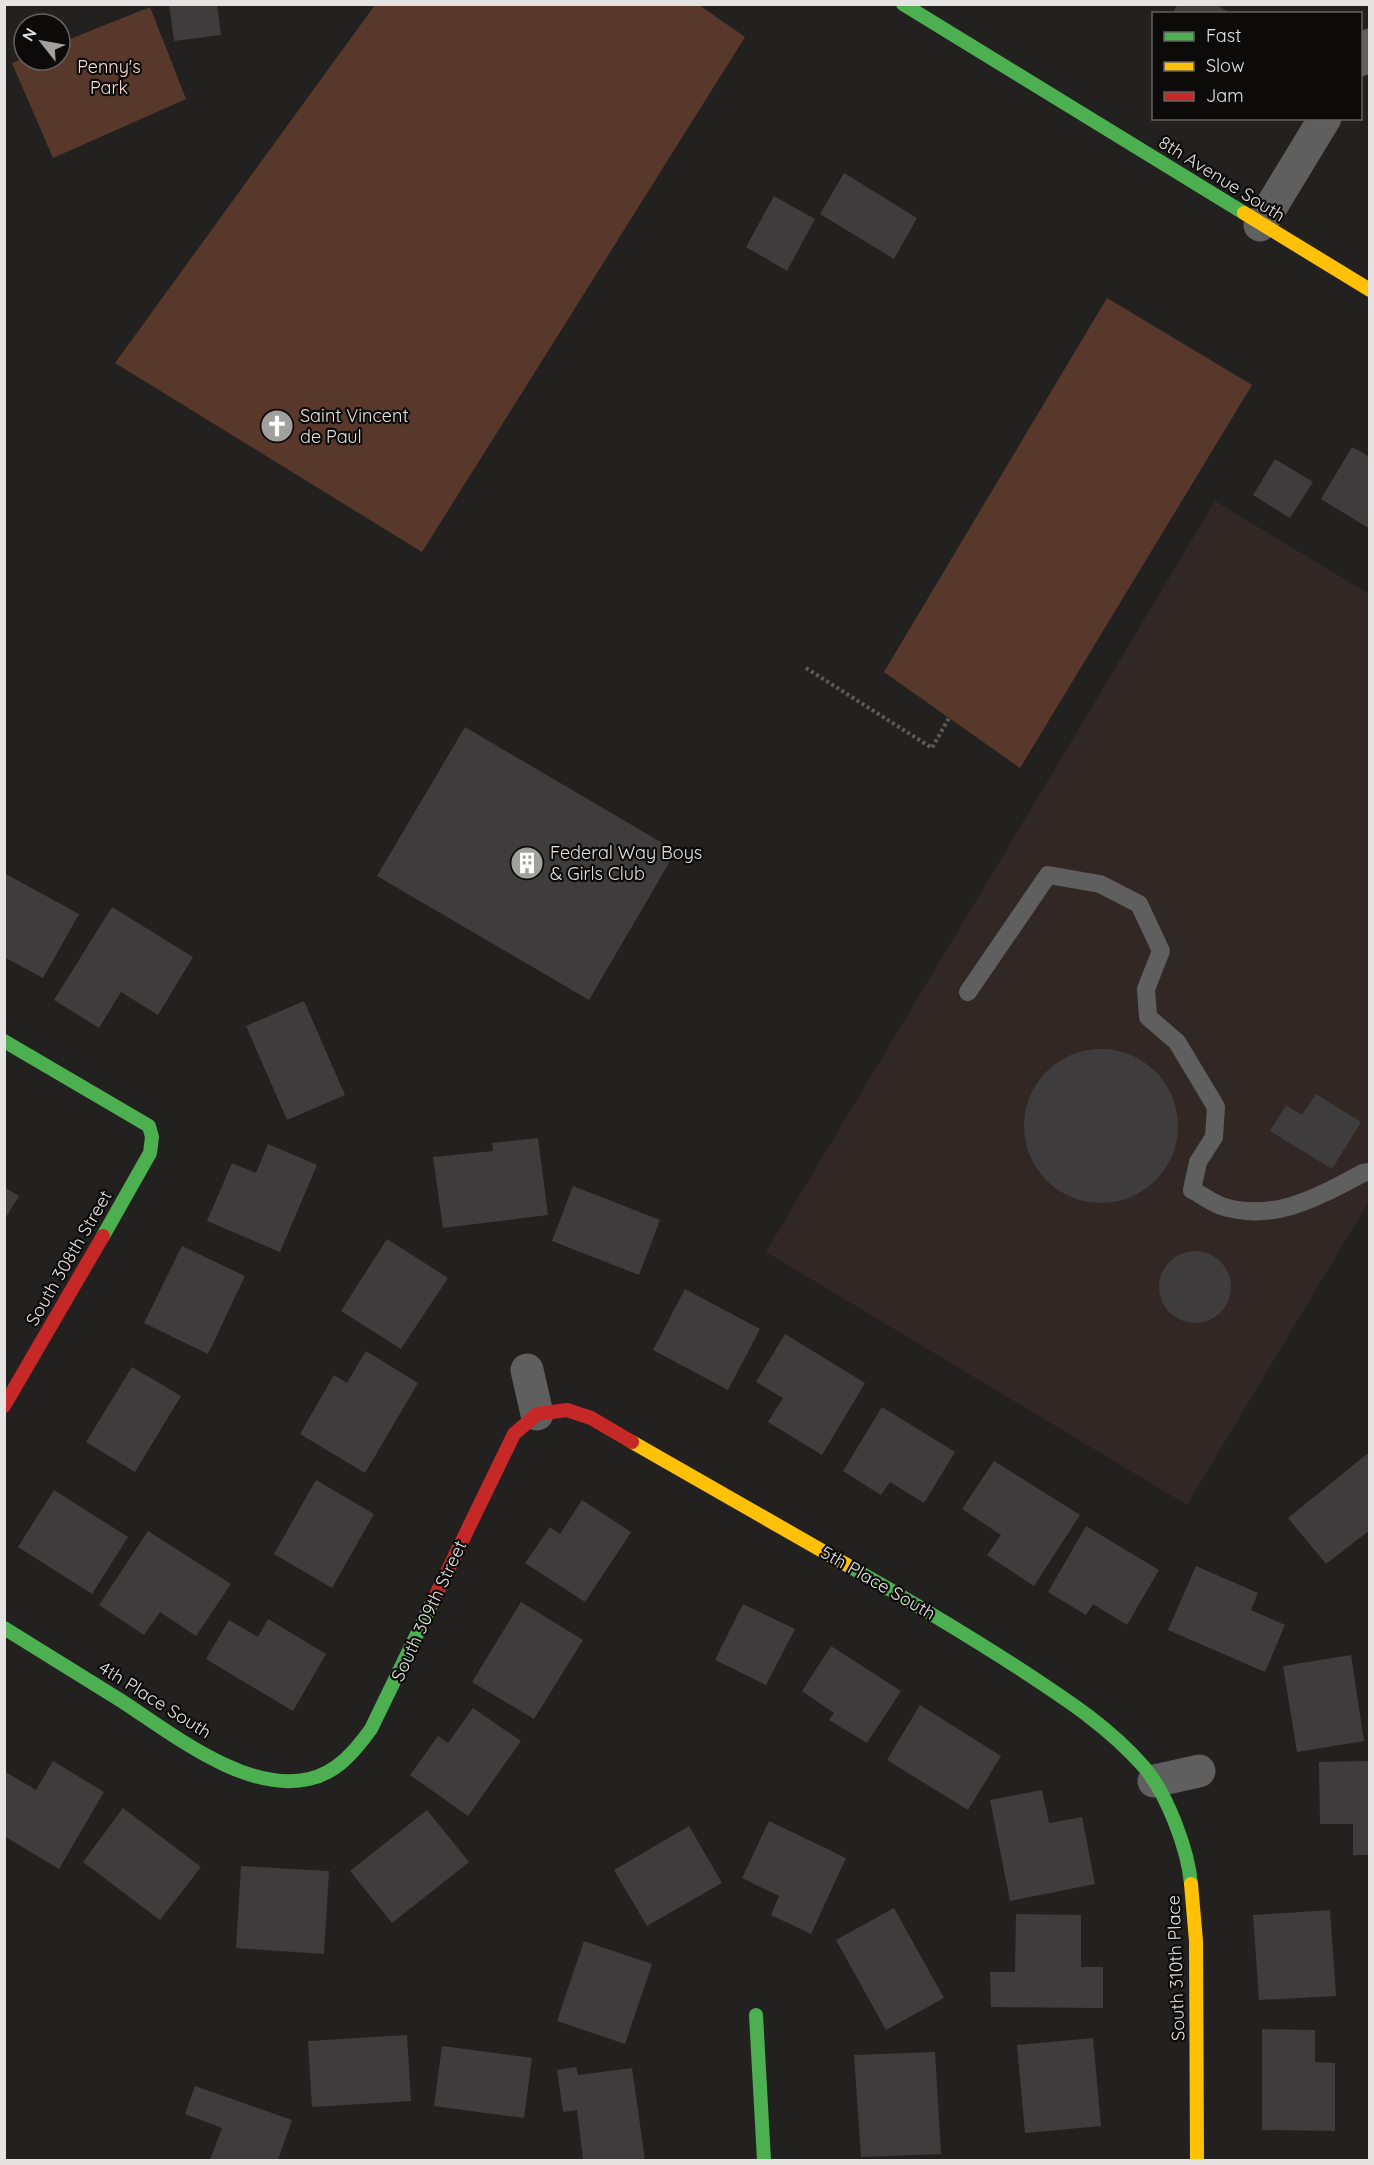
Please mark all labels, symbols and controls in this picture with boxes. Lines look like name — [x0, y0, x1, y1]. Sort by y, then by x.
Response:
north arrow — [12, 12, 72, 72]
legend — [1152, 12, 1362, 120]
text: N — [18, 24, 41, 44]
text: Fast — [1206, 24, 1241, 47]
text: Slow — [1206, 54, 1244, 77]
park label: Penny's Park — [77, 55, 141, 99]
text: Jam — [1206, 84, 1244, 107]
street label: 8th Avenue South — [1155, 130, 1290, 227]
place label: Saint Vincent de Paul — [300, 404, 409, 448]
church icon: Saint Vincent de Paul — [259, 408, 295, 444]
place label: Federal Way Boys & Girls Club — [550, 841, 702, 885]
building icon: Federal Way Boys & Girls Club — [509, 845, 545, 881]
street label: South 308th Street — [20, 1186, 117, 1330]
street label: South 309th Street — [386, 1537, 471, 1685]
street label: 5th Place South — [817, 1540, 940, 1625]
street label: 4th Place South — [95, 1656, 216, 1743]
street label: South 310th Place — [1161, 1895, 1190, 2041]

